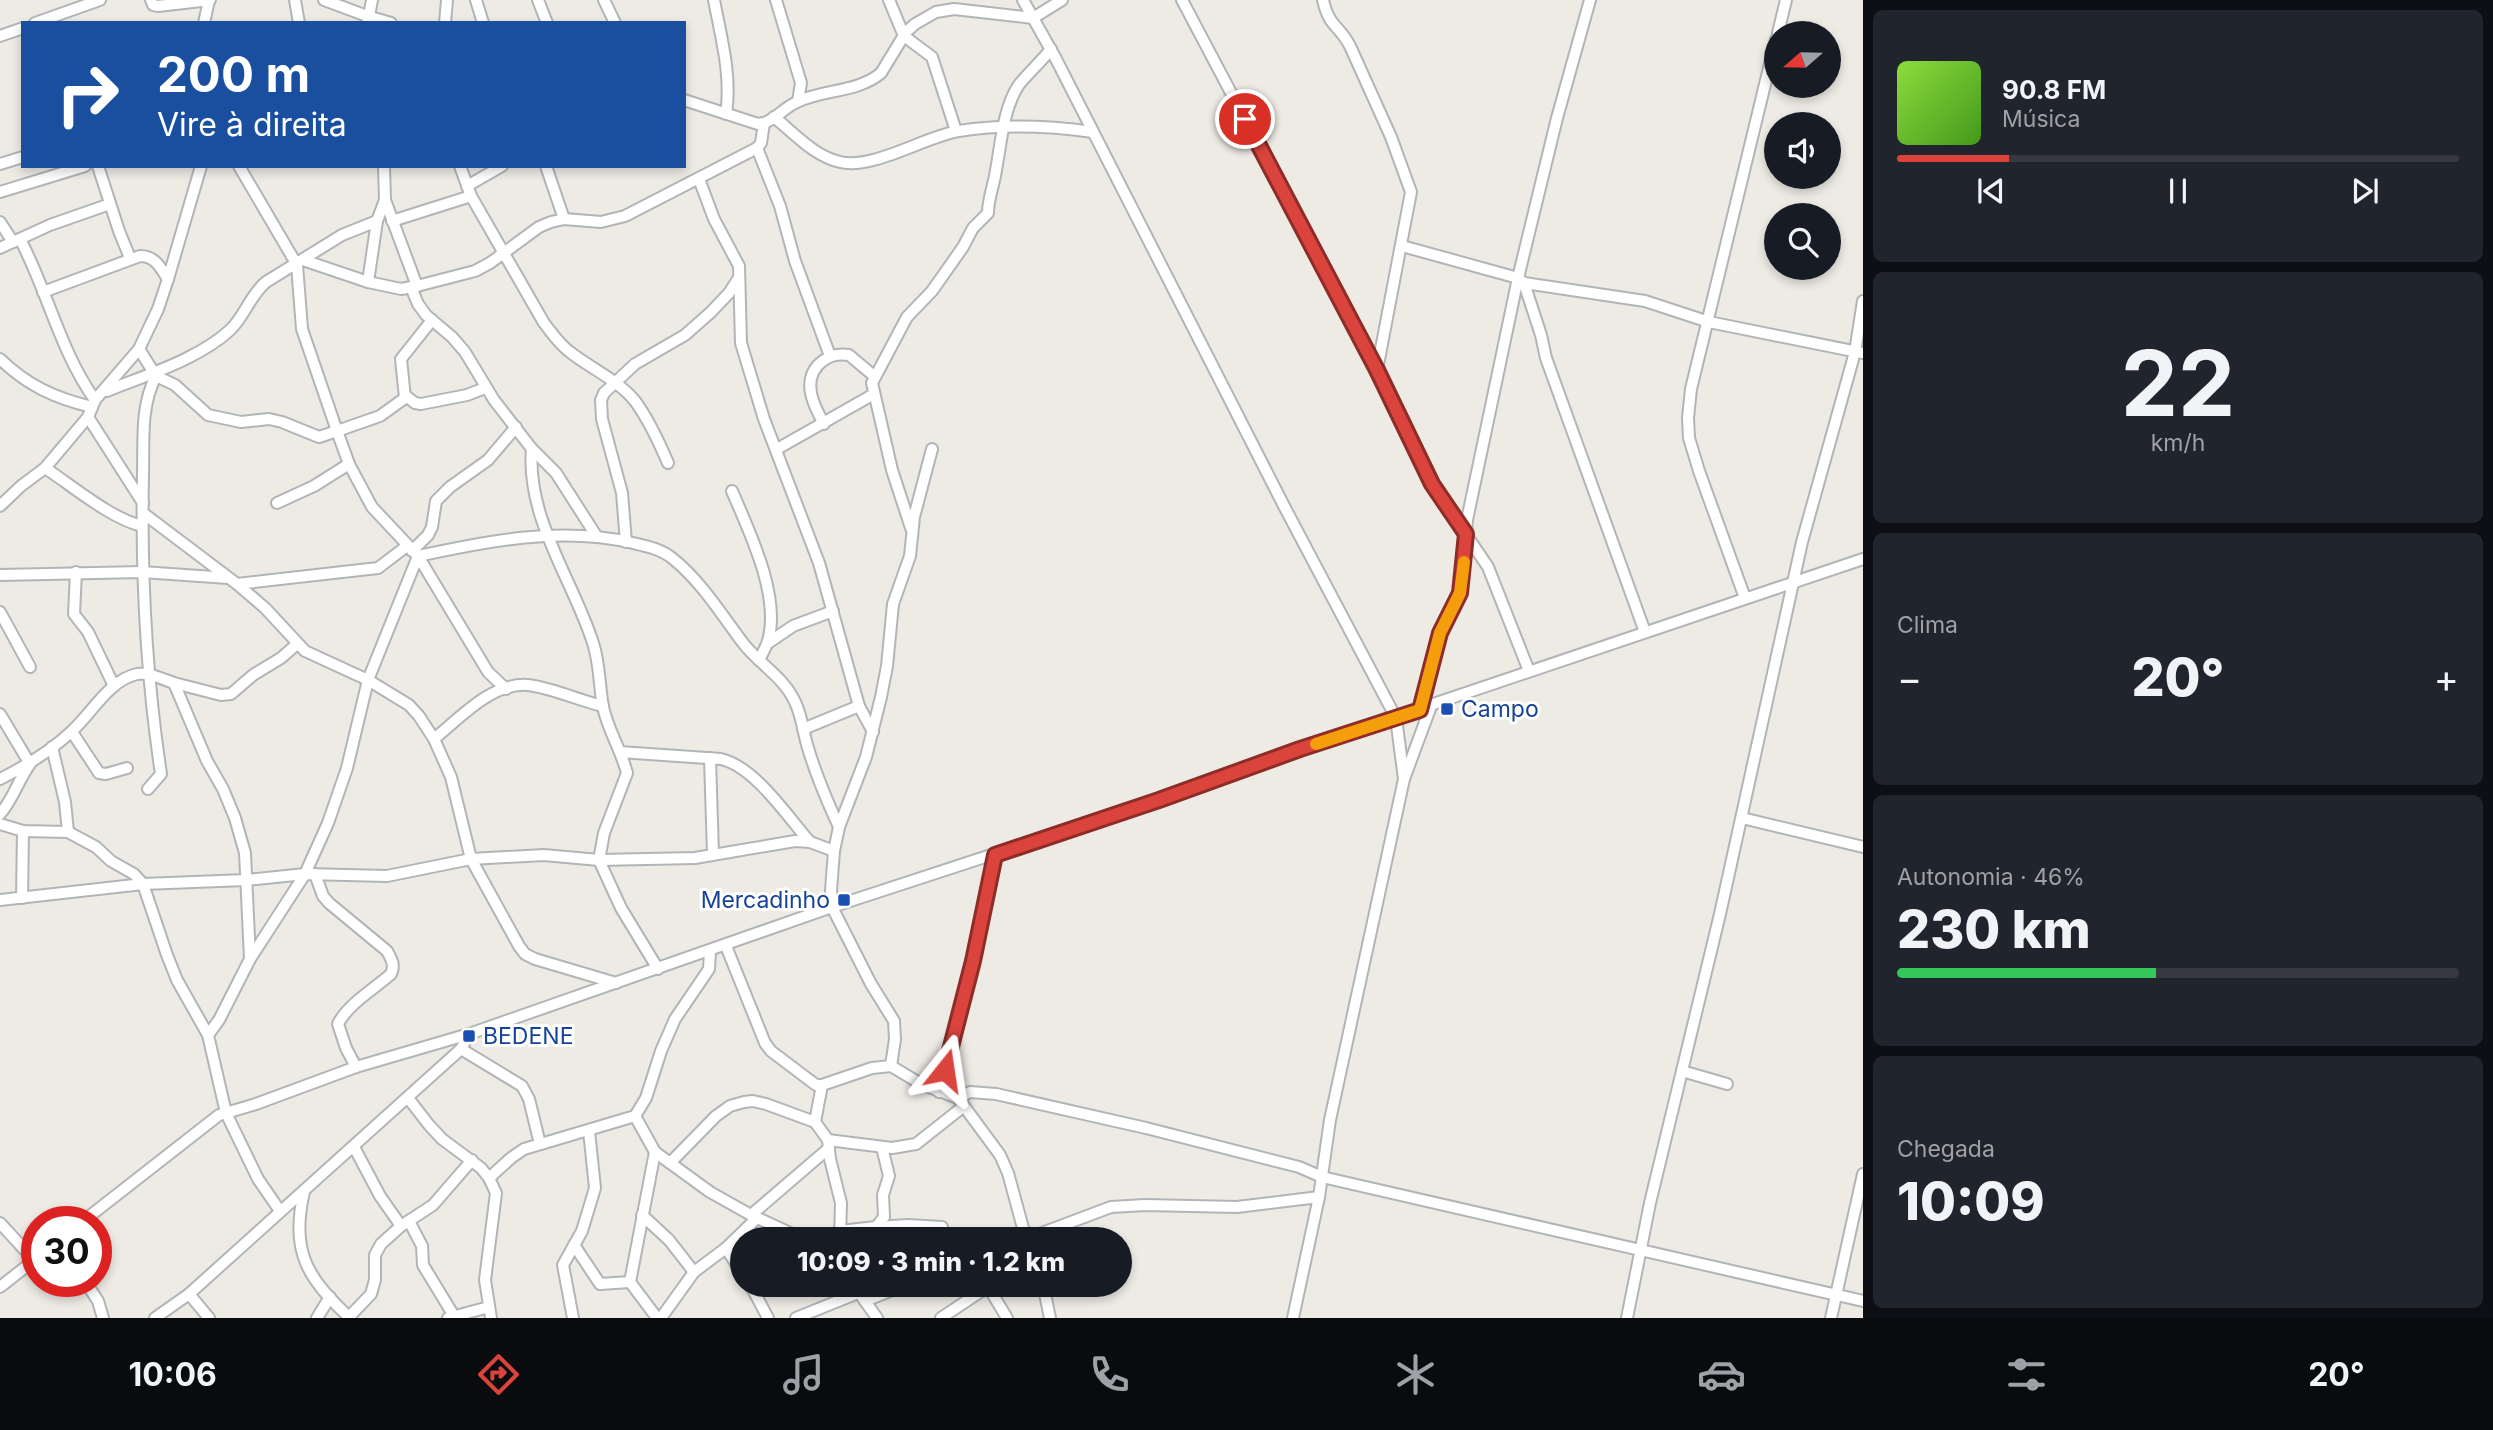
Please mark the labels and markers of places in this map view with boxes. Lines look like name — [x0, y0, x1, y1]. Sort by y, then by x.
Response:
pin — [1215, 89, 1275, 149]
place label: Campo — [1461, 695, 1539, 723]
marker: Campo — [1439, 701, 1455, 717]
place label: Mercadinho — [701, 886, 830, 914]
marker: Mercadinho — [836, 892, 852, 908]
place label: BEDENE — [483, 1022, 573, 1050]
marker: BEDENE — [461, 1028, 477, 1044]

